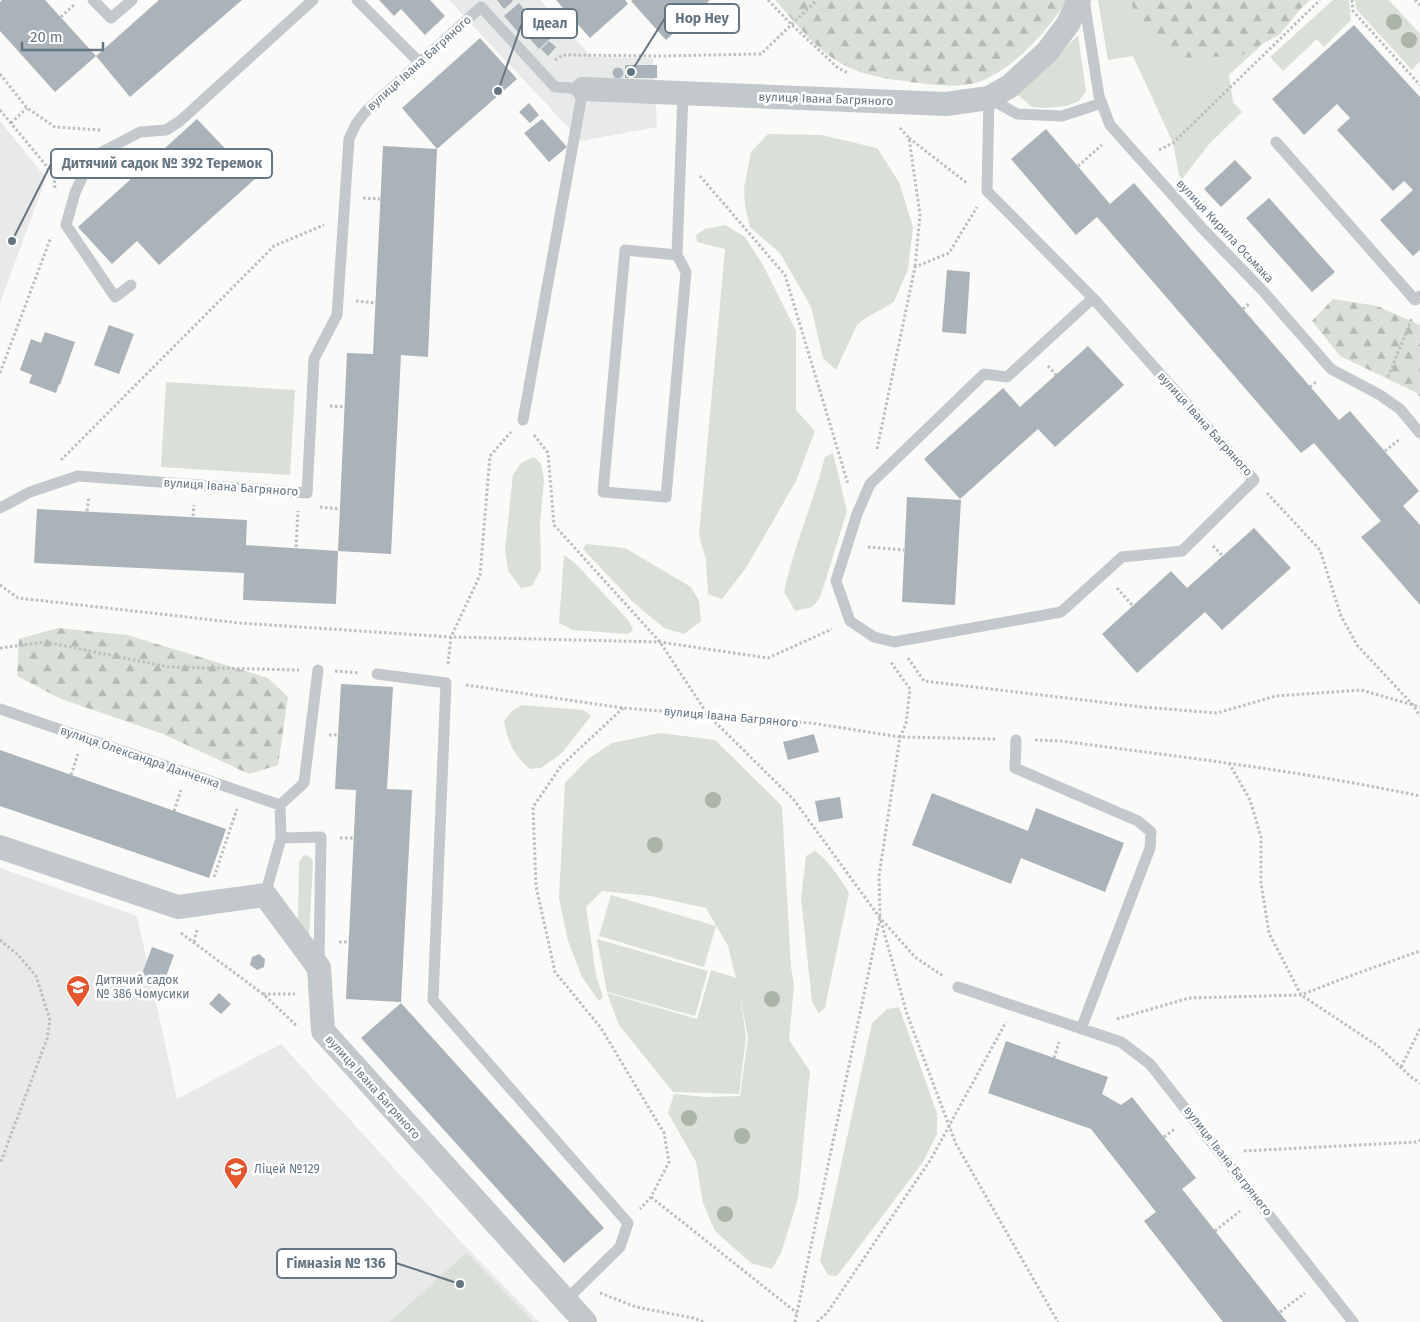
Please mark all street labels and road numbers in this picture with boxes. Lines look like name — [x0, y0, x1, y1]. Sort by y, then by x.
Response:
street label: вулиця Івана Багряного — [364, 13, 474, 113]
street label: вулиця Івана Багряного — [758, 90, 894, 108]
street label: вулиця Кирила Осьмака — [1174, 177, 1276, 285]
street label: вулиця Івана Багряного — [1155, 369, 1255, 479]
street label: вулиця Івана Багряного — [163, 475, 299, 499]
street label: вулиця Івана Багряного — [663, 704, 799, 730]
street label: вулиця Олександра Данченка — [58, 723, 222, 791]
street label: вулиця Івана Багряного — [323, 1032, 423, 1142]
street label: вулиця Івана Багряного — [1181, 1103, 1275, 1219]

